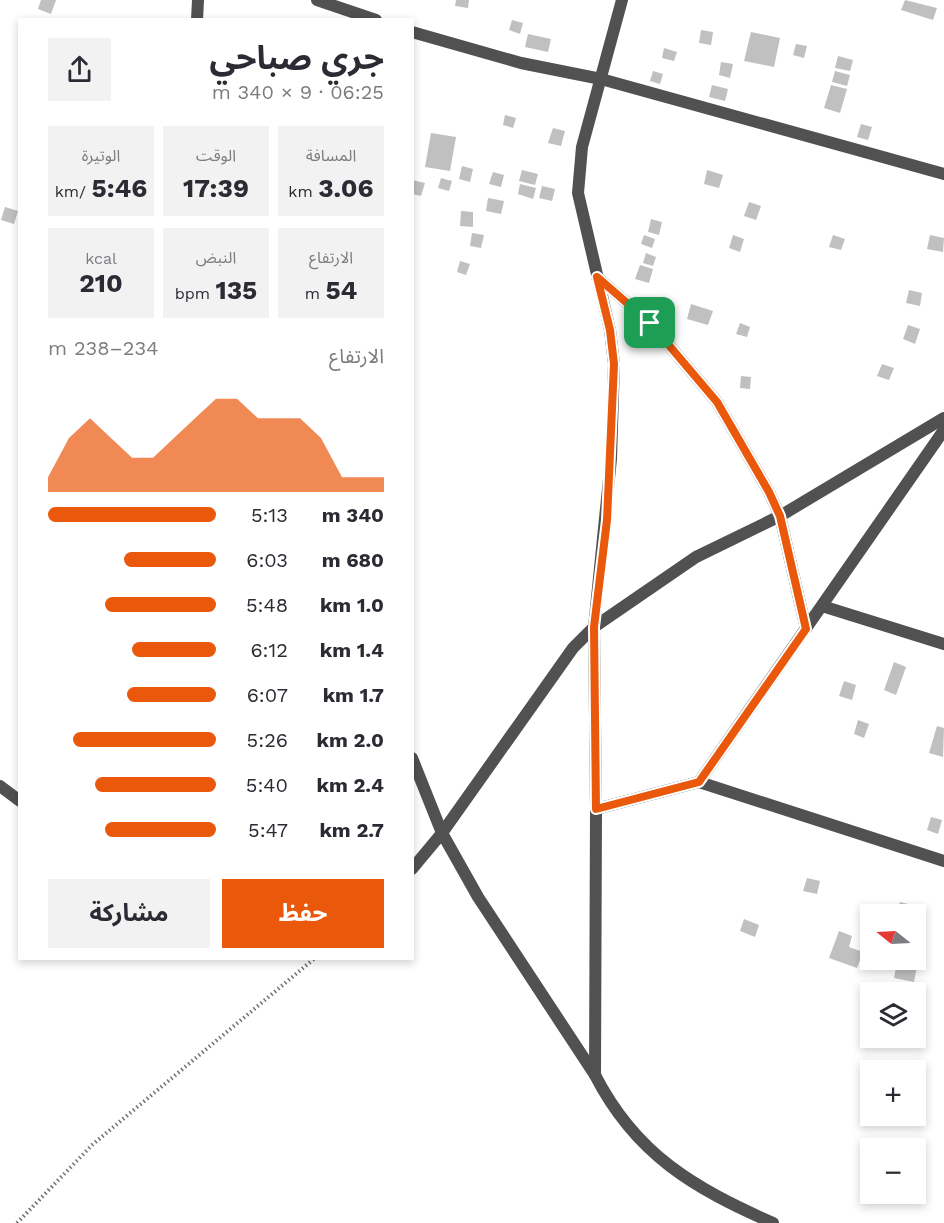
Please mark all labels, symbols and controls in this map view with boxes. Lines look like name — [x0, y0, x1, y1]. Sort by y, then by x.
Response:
button: share — [48, 38, 111, 101]
text: جري صباحي — [209, 38, 384, 77]
text: 06:25 · 9 × 340 m — [212, 80, 384, 104]
text: الوتيرة — [82, 146, 120, 165]
text: الوقت — [196, 146, 236, 165]
text: المسافة — [306, 146, 356, 165]
text: 5:46 — [91, 173, 147, 203]
text: 17:39 — [183, 173, 249, 203]
text: 3.06 — [318, 173, 374, 203]
text: /km — [55, 182, 91, 201]
text: km — [288, 182, 318, 201]
text: النبض — [196, 248, 236, 267]
text: الارتفاع — [309, 248, 353, 267]
text: kcal — [85, 249, 117, 268]
text: 210 — [79, 268, 123, 298]
text: 135 — [215, 275, 257, 305]
text: 54 — [325, 275, 357, 305]
text: bpm — [175, 284, 215, 303]
text: m — [305, 284, 325, 303]
pin — [624, 297, 675, 348]
icon: arrive — [633, 306, 666, 339]
text: 234–238 m — [48, 336, 158, 360]
text: الارتفاع — [329, 344, 384, 368]
text: 5:13 — [251, 503, 288, 527]
text: 340 m — [322, 503, 384, 527]
text: 6:03 — [246, 548, 288, 572]
text: 680 m — [322, 548, 384, 572]
text: 5:48 — [246, 593, 288, 617]
text: 1.0 km — [320, 593, 384, 617]
text: 6:12 — [250, 638, 288, 662]
text: 1.4 km — [320, 638, 384, 662]
text: 6:07 — [247, 683, 288, 707]
text: 1.7 km — [323, 683, 384, 707]
text: 5:26 — [247, 728, 288, 752]
text: 2.0 km — [317, 728, 384, 752]
text: 5:40 — [246, 773, 288, 797]
text: 2.4 km — [316, 773, 384, 797]
text: 5:47 — [248, 818, 288, 842]
text: 2.7 km — [319, 818, 384, 842]
button: مشاركة — [48, 879, 210, 948]
button: حفظ — [222, 879, 384, 948]
north arrow — [860, 904, 926, 970]
map controls — [860, 904, 926, 1204]
button: layers — [860, 982, 926, 1048]
button: + — [860, 1060, 926, 1126]
button: − — [860, 1138, 926, 1204]

